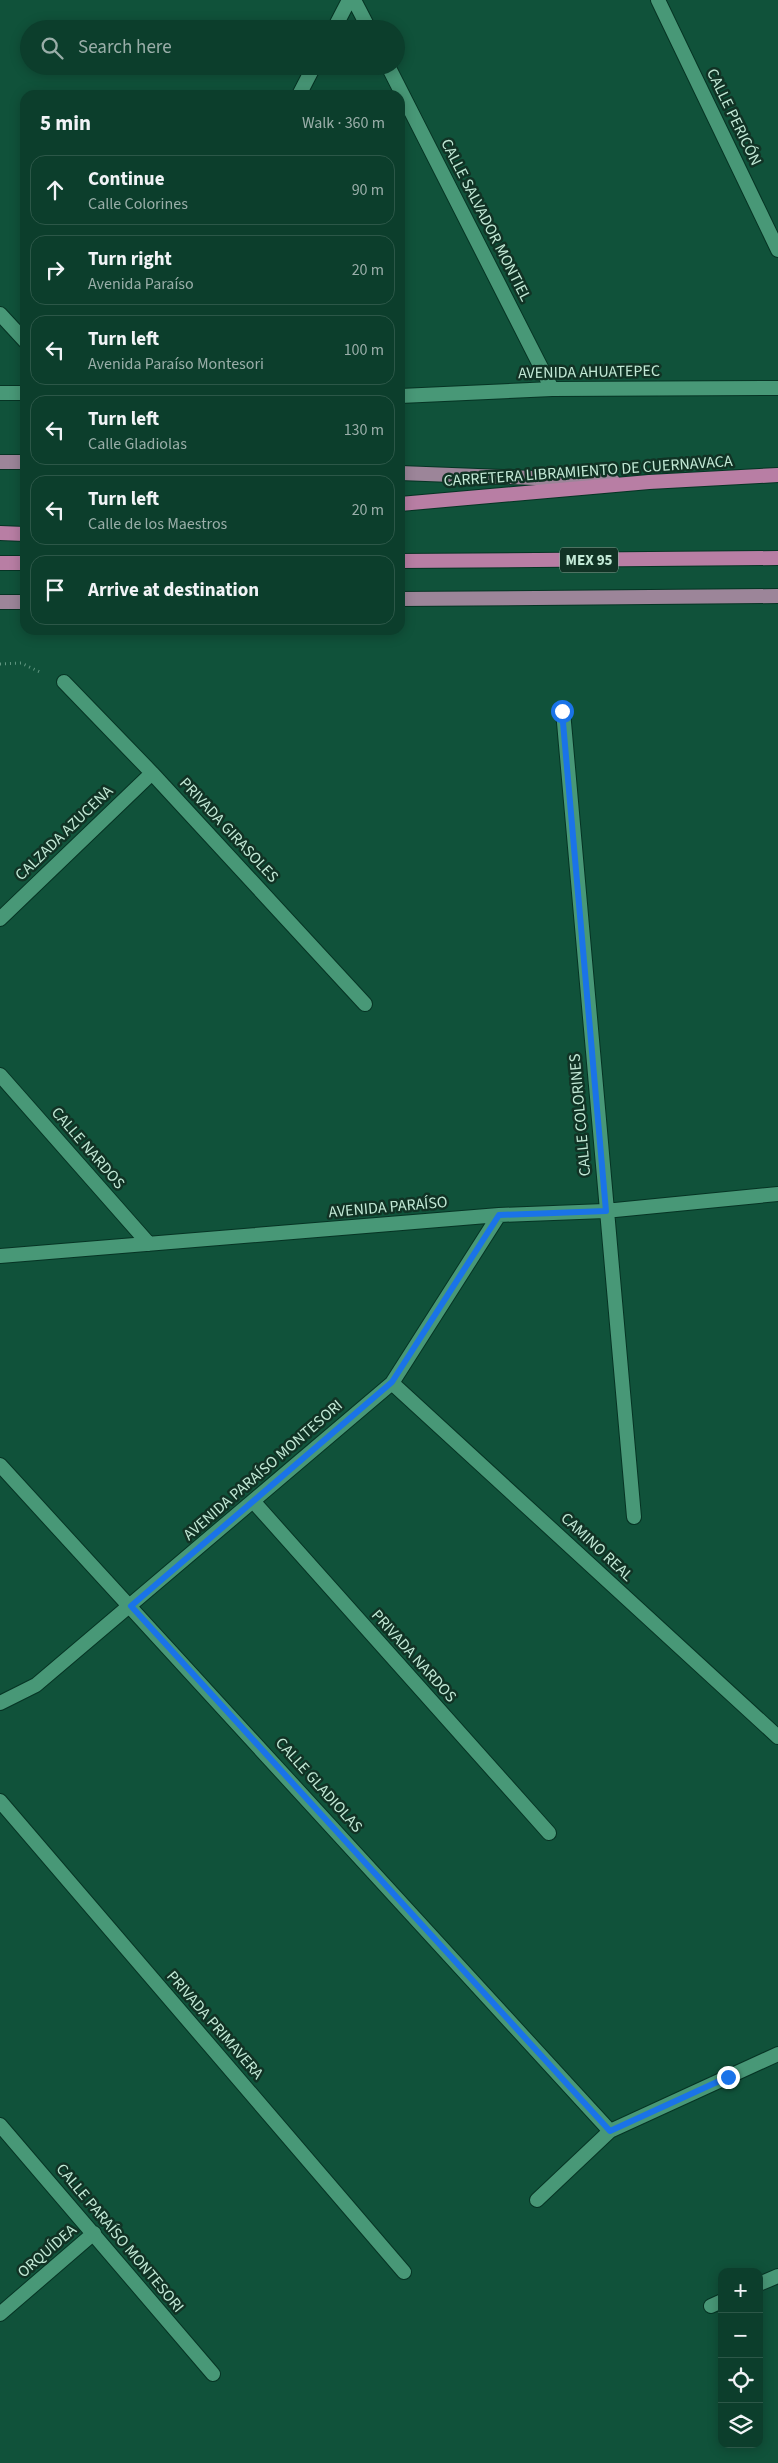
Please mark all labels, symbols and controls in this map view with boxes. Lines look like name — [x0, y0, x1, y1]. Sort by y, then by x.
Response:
search box — [20, 20, 405, 75]
icon: search — [38, 34, 66, 62]
text: Search here — [78, 34, 172, 61]
street label: CALLE PERICÓN — [701, 65, 767, 169]
text: 5 min — [40, 108, 91, 138]
text: Walk · 360 m — [302, 112, 385, 134]
street label: CALLE SALVADOR MONTIEL — [435, 135, 537, 305]
text: Continue — [88, 166, 165, 193]
icon: ahead — [41, 176, 69, 204]
text: 90 m — [352, 179, 384, 201]
text: Calle Colorines — [88, 193, 188, 215]
text: Turn right — [88, 246, 172, 273]
icon: right — [41, 256, 69, 284]
text: 20 m — [352, 259, 384, 281]
text: Avenida Paraíso — [88, 273, 194, 295]
text: Turn left — [88, 326, 159, 353]
icon: left — [41, 336, 69, 364]
text: 100 m — [344, 339, 384, 361]
text: Avenida Paraíso Montesori — [88, 353, 264, 375]
street label: AVENIDA AHUATEPEC — [518, 360, 660, 384]
text: Turn left — [88, 406, 159, 433]
icon: left — [41, 416, 69, 444]
text: 130 m — [344, 419, 384, 441]
text: Calle Gladiolas — [88, 433, 187, 455]
street label: CARRETERA LIBRAMIENTO DE CUERNAVACA — [443, 450, 734, 492]
text: Turn left — [88, 486, 159, 513]
icon: left — [41, 496, 69, 524]
text: 20 m — [352, 499, 384, 521]
text: Calle de los Maestros — [88, 513, 227, 535]
road number: MEX 95 — [560, 548, 618, 572]
icon: arrive — [41, 576, 69, 604]
text: Arrive at destination — [88, 577, 259, 604]
route start — [551, 700, 574, 723]
street label: PRIVADA GIRASOLES — [174, 773, 284, 887]
street label: CALZADA AZUCENA — [10, 780, 118, 885]
street label: CALLE COLORINES — [564, 1053, 596, 1177]
street label: CALLE NARDOS — [46, 1102, 130, 1194]
street label: AVENIDA PARAÍSO — [328, 1191, 448, 1223]
street label: AVENIDA PARAÍSO MONTESORI — [179, 1395, 347, 1545]
street label: CAMINO REAL — [556, 1508, 638, 1587]
street label: PRIVADA NARDOS — [366, 1605, 462, 1707]
street label: CALLE GLADIOLAS — [270, 1733, 368, 1837]
street label: PRIVADA PRIMAVERA — [162, 1966, 269, 2084]
route end — [717, 2066, 740, 2089]
street label: CALLE PARAÍSO MONTESORI — [51, 2159, 189, 2317]
street label: ORQUÍDEA — [13, 2219, 82, 2283]
map controls — [718, 2268, 763, 2448]
button: + — [718, 2268, 763, 2313]
button: − — [718, 2313, 763, 2358]
button: locate — [718, 2358, 763, 2403]
button: layers — [718, 2403, 763, 2448]

